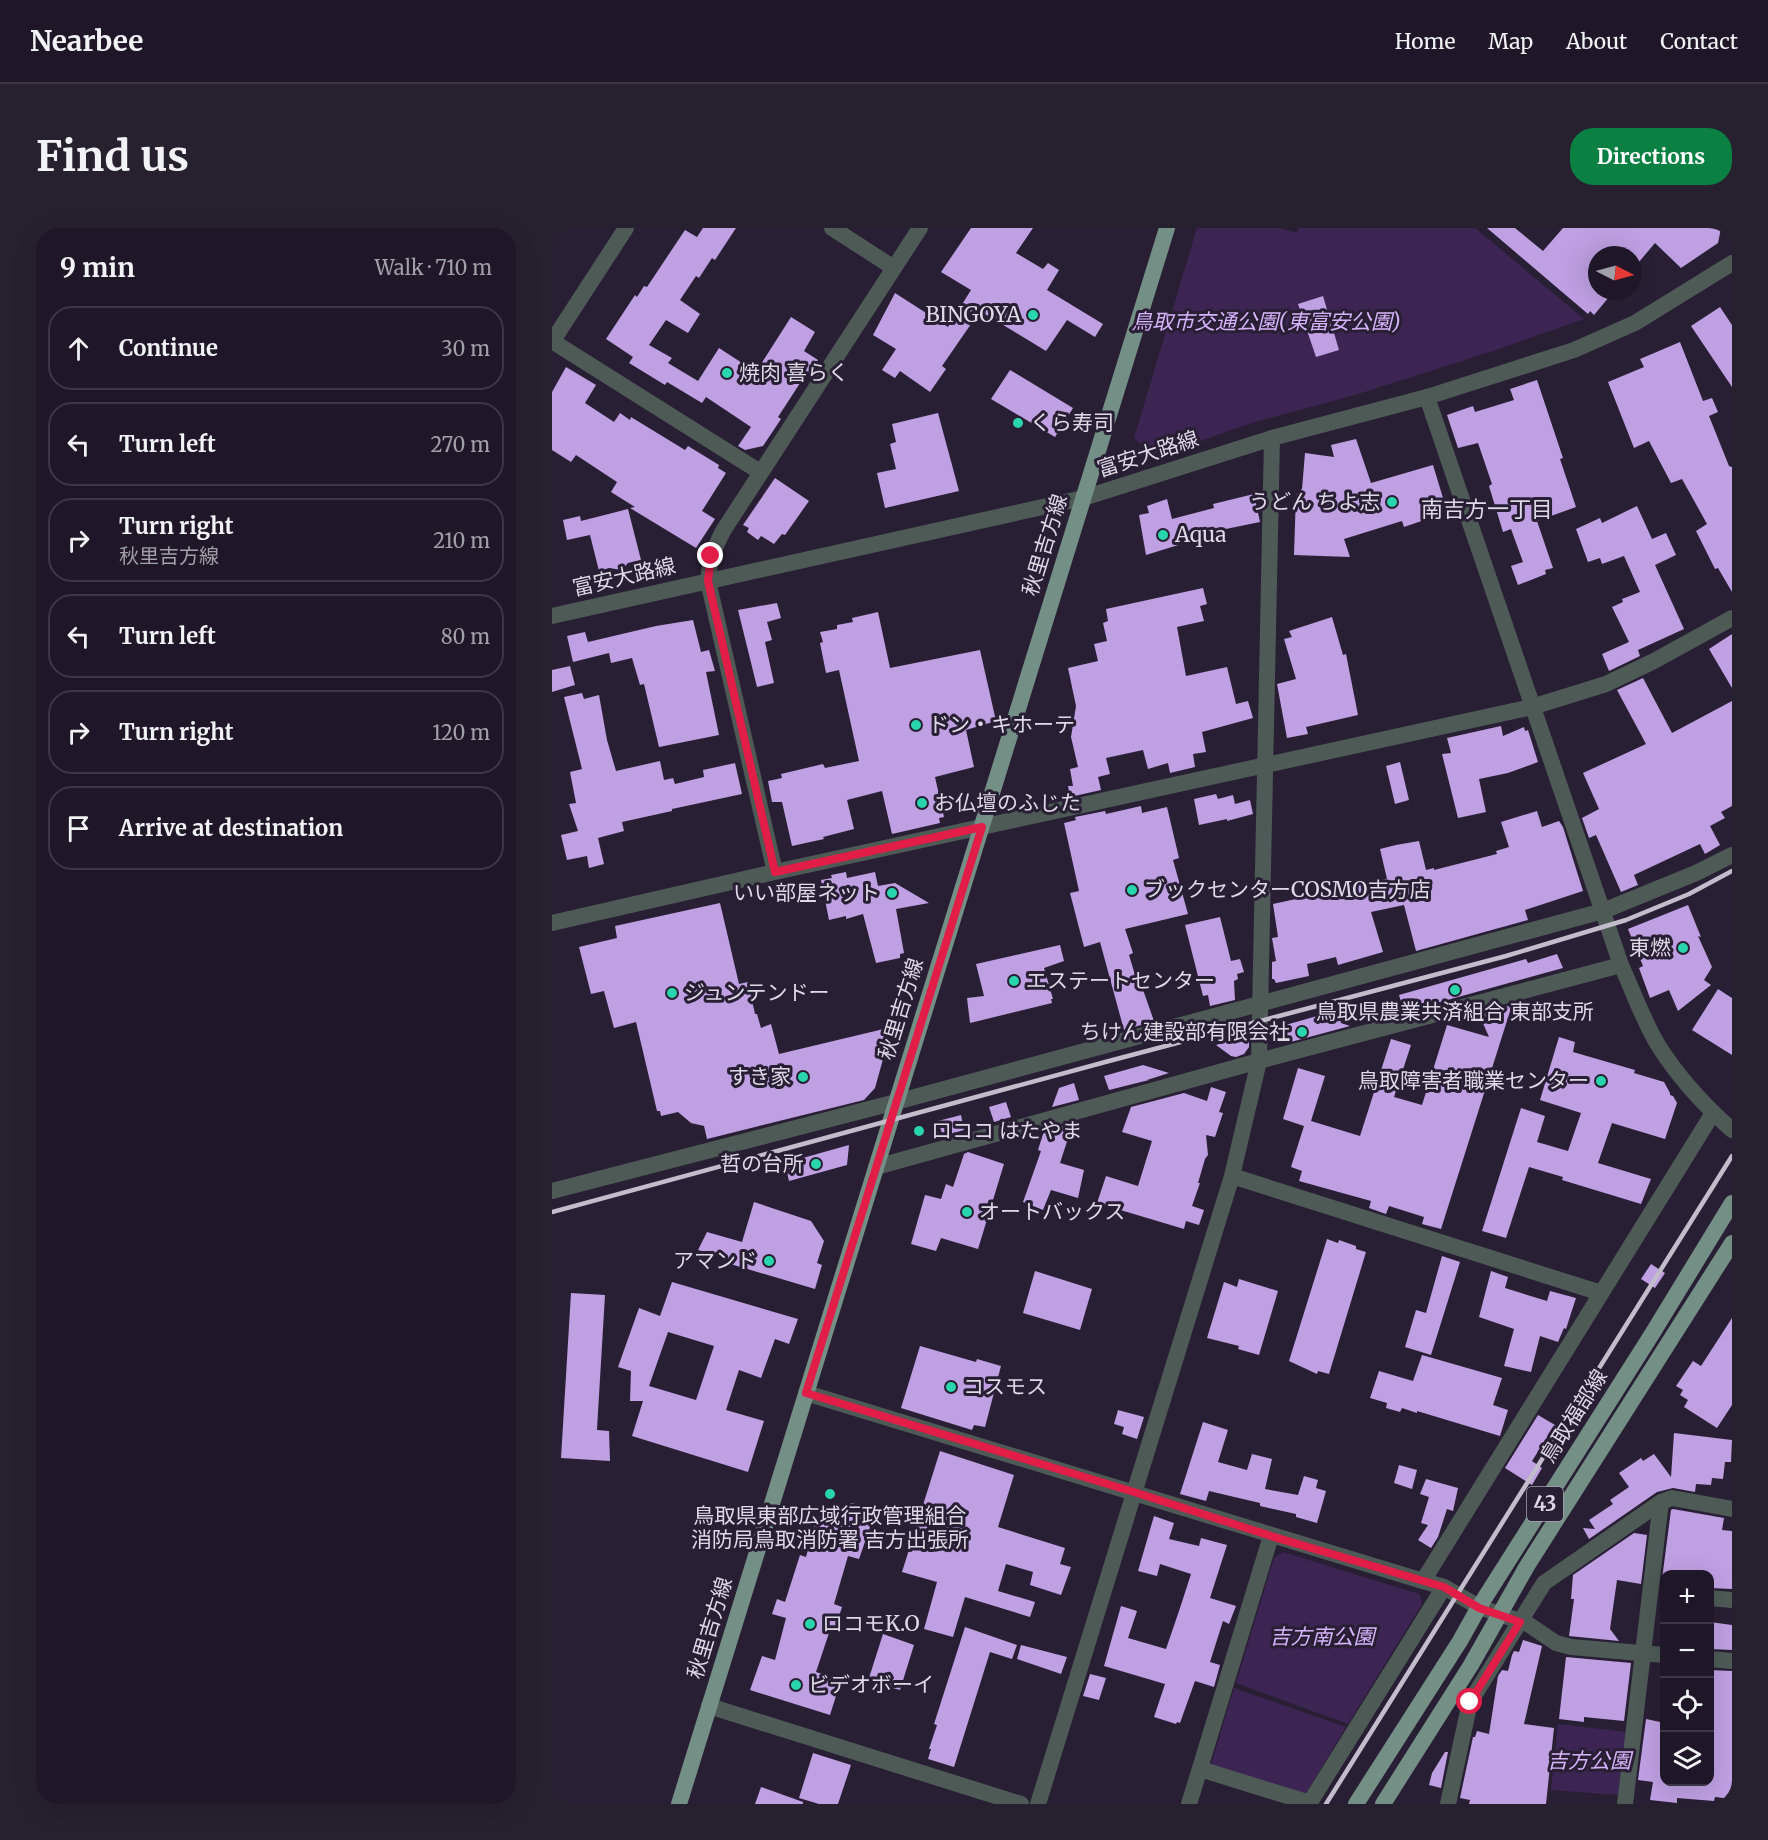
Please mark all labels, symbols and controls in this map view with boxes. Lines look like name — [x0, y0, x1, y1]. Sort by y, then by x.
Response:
text: Nearbee — [30, 23, 143, 59]
text: Home — [1395, 28, 1455, 55]
text: Map — [1488, 28, 1533, 55]
text: About — [1566, 28, 1627, 55]
text: Contact — [1660, 28, 1738, 55]
button: Directions — [1570, 128, 1732, 185]
text: Find us — [36, 130, 189, 182]
north arrow — [1588, 246, 1642, 300]
text: 9 min — [60, 251, 135, 284]
text: Walk · 710 m — [375, 255, 492, 280]
place label: BINGOYA — [926, 301, 1021, 328]
marker: BINGOYA — [1026, 308, 1040, 322]
park label: 鳥取市交通公園(東富安公園) — [1131, 308, 1401, 335]
icon: ahead — [62, 332, 95, 365]
text: Continue — [119, 334, 218, 362]
text: 30 m — [441, 336, 490, 361]
place label: 焼肉 喜らく — [739, 359, 849, 386]
marker: 焼肉 喜らく — [720, 366, 734, 380]
place label: くら寿司 — [1030, 409, 1114, 436]
marker: くら寿司 — [1011, 416, 1025, 430]
street label: 富安大路線 — [1094, 424, 1202, 483]
icon: left — [62, 428, 95, 461]
text: Turn left — [119, 430, 216, 458]
text: 270 m — [430, 432, 490, 457]
place label: うどん ちよ志 — [1249, 488, 1380, 515]
street label: 秋里吉方線 — [1016, 491, 1073, 599]
marker: うどん ちよ志 — [1385, 495, 1399, 509]
district label: 南吉方一丁目 — [1421, 495, 1553, 523]
text: Turn right — [119, 512, 233, 540]
place label: Aqua — [1174, 521, 1227, 548]
icon: right — [62, 524, 95, 557]
text: 210 m — [433, 528, 490, 553]
marker: Aqua — [1156, 528, 1170, 542]
route end — [697, 542, 723, 568]
text: 秋里吉方線 — [119, 543, 219, 568]
street label: 富安大路線 — [570, 552, 678, 601]
icon: left — [62, 620, 95, 653]
text: Turn left — [119, 622, 216, 650]
text: 80 m — [441, 624, 490, 649]
place label: ドン・キホーテ — [928, 711, 1075, 738]
icon: right — [62, 716, 95, 749]
text: Turn right — [119, 718, 233, 746]
marker: ドン・キホーテ — [909, 718, 923, 732]
text: 120 m — [432, 720, 490, 745]
place label: お仏壇のふじた — [934, 789, 1081, 816]
marker: お仏壇のふじた — [915, 796, 929, 810]
icon: arrive — [62, 812, 95, 845]
text: Arrive at destination — [119, 814, 343, 842]
place label: ブックセンターCOSMO吉方店 — [1144, 876, 1430, 903]
place label: いい部屋ネット — [733, 879, 880, 906]
marker: ブックセンターCOSMO吉方店 — [1125, 883, 1139, 897]
marker: いい部屋ネット — [885, 886, 899, 900]
place label: 東燃 — [1629, 934, 1671, 961]
marker: 東燃 — [1676, 941, 1690, 955]
street label: 秋里吉方線 — [872, 955, 929, 1063]
place label: エステートセンター — [1026, 967, 1215, 994]
marker: エステートセンター — [1007, 974, 1021, 988]
place label: ジュンテンドー — [684, 979, 830, 1006]
marker: 鳥取県農業共済組合 東部支所 — [1448, 983, 1462, 997]
marker: ジュンテンドー — [665, 986, 679, 1000]
place label: 鳥取県農業共済組合 東部支所 — [1316, 998, 1594, 1025]
place label: ちけん建設部有限会社 — [1080, 1018, 1290, 1045]
marker: ちけん建設部有限会社 — [1295, 1025, 1309, 1039]
place label: すき家 — [728, 1063, 791, 1090]
place label: 鳥取障害者職業センター — [1358, 1067, 1589, 1094]
marker: すき家 — [796, 1070, 810, 1084]
marker: 鳥取障害者職業センター — [1594, 1074, 1608, 1088]
place label: ロココ はたやま — [931, 1117, 1083, 1144]
marker: ロココ はたやま — [912, 1124, 926, 1138]
place label: 哲の台所 — [720, 1150, 804, 1177]
marker: 哲の台所 — [809, 1157, 823, 1171]
place label: オートバックス — [979, 1198, 1125, 1225]
marker: オートバックス — [960, 1205, 974, 1219]
place label: アマンド — [673, 1247, 757, 1274]
marker: アマンド — [762, 1254, 776, 1268]
street label: 鳥取福部線 — [1534, 1364, 1613, 1467]
place label: コスモス — [963, 1373, 1047, 1400]
marker: コスモス — [944, 1380, 958, 1394]
marker: 鳥取県東部広域行政管理組合 消防局鳥取消防署 吉方出張所 — [823, 1487, 837, 1501]
road number: 43 — [1527, 1487, 1563, 1521]
place label: 鳥取県東部広域行政管理組合 消防局鳥取消防署 吉方出張所 — [691, 1502, 969, 1553]
map controls — [1660, 1570, 1714, 1786]
button: + — [1660, 1570, 1714, 1624]
street label: 秋里吉方線 — [681, 1574, 738, 1682]
place label: ロコモK.O — [822, 1610, 920, 1637]
marker: ロコモK.O — [803, 1617, 817, 1631]
park label: 吉方南公園 — [1270, 1623, 1377, 1650]
button: − — [1660, 1624, 1714, 1678]
place label: ビデオボーイ — [808, 1671, 934, 1698]
marker: ビデオボーイ — [789, 1678, 803, 1692]
button: locate — [1660, 1678, 1714, 1732]
route start — [1456, 1688, 1482, 1714]
button: layers — [1660, 1732, 1714, 1786]
park label: 吉方公園 — [1547, 1747, 1634, 1774]

